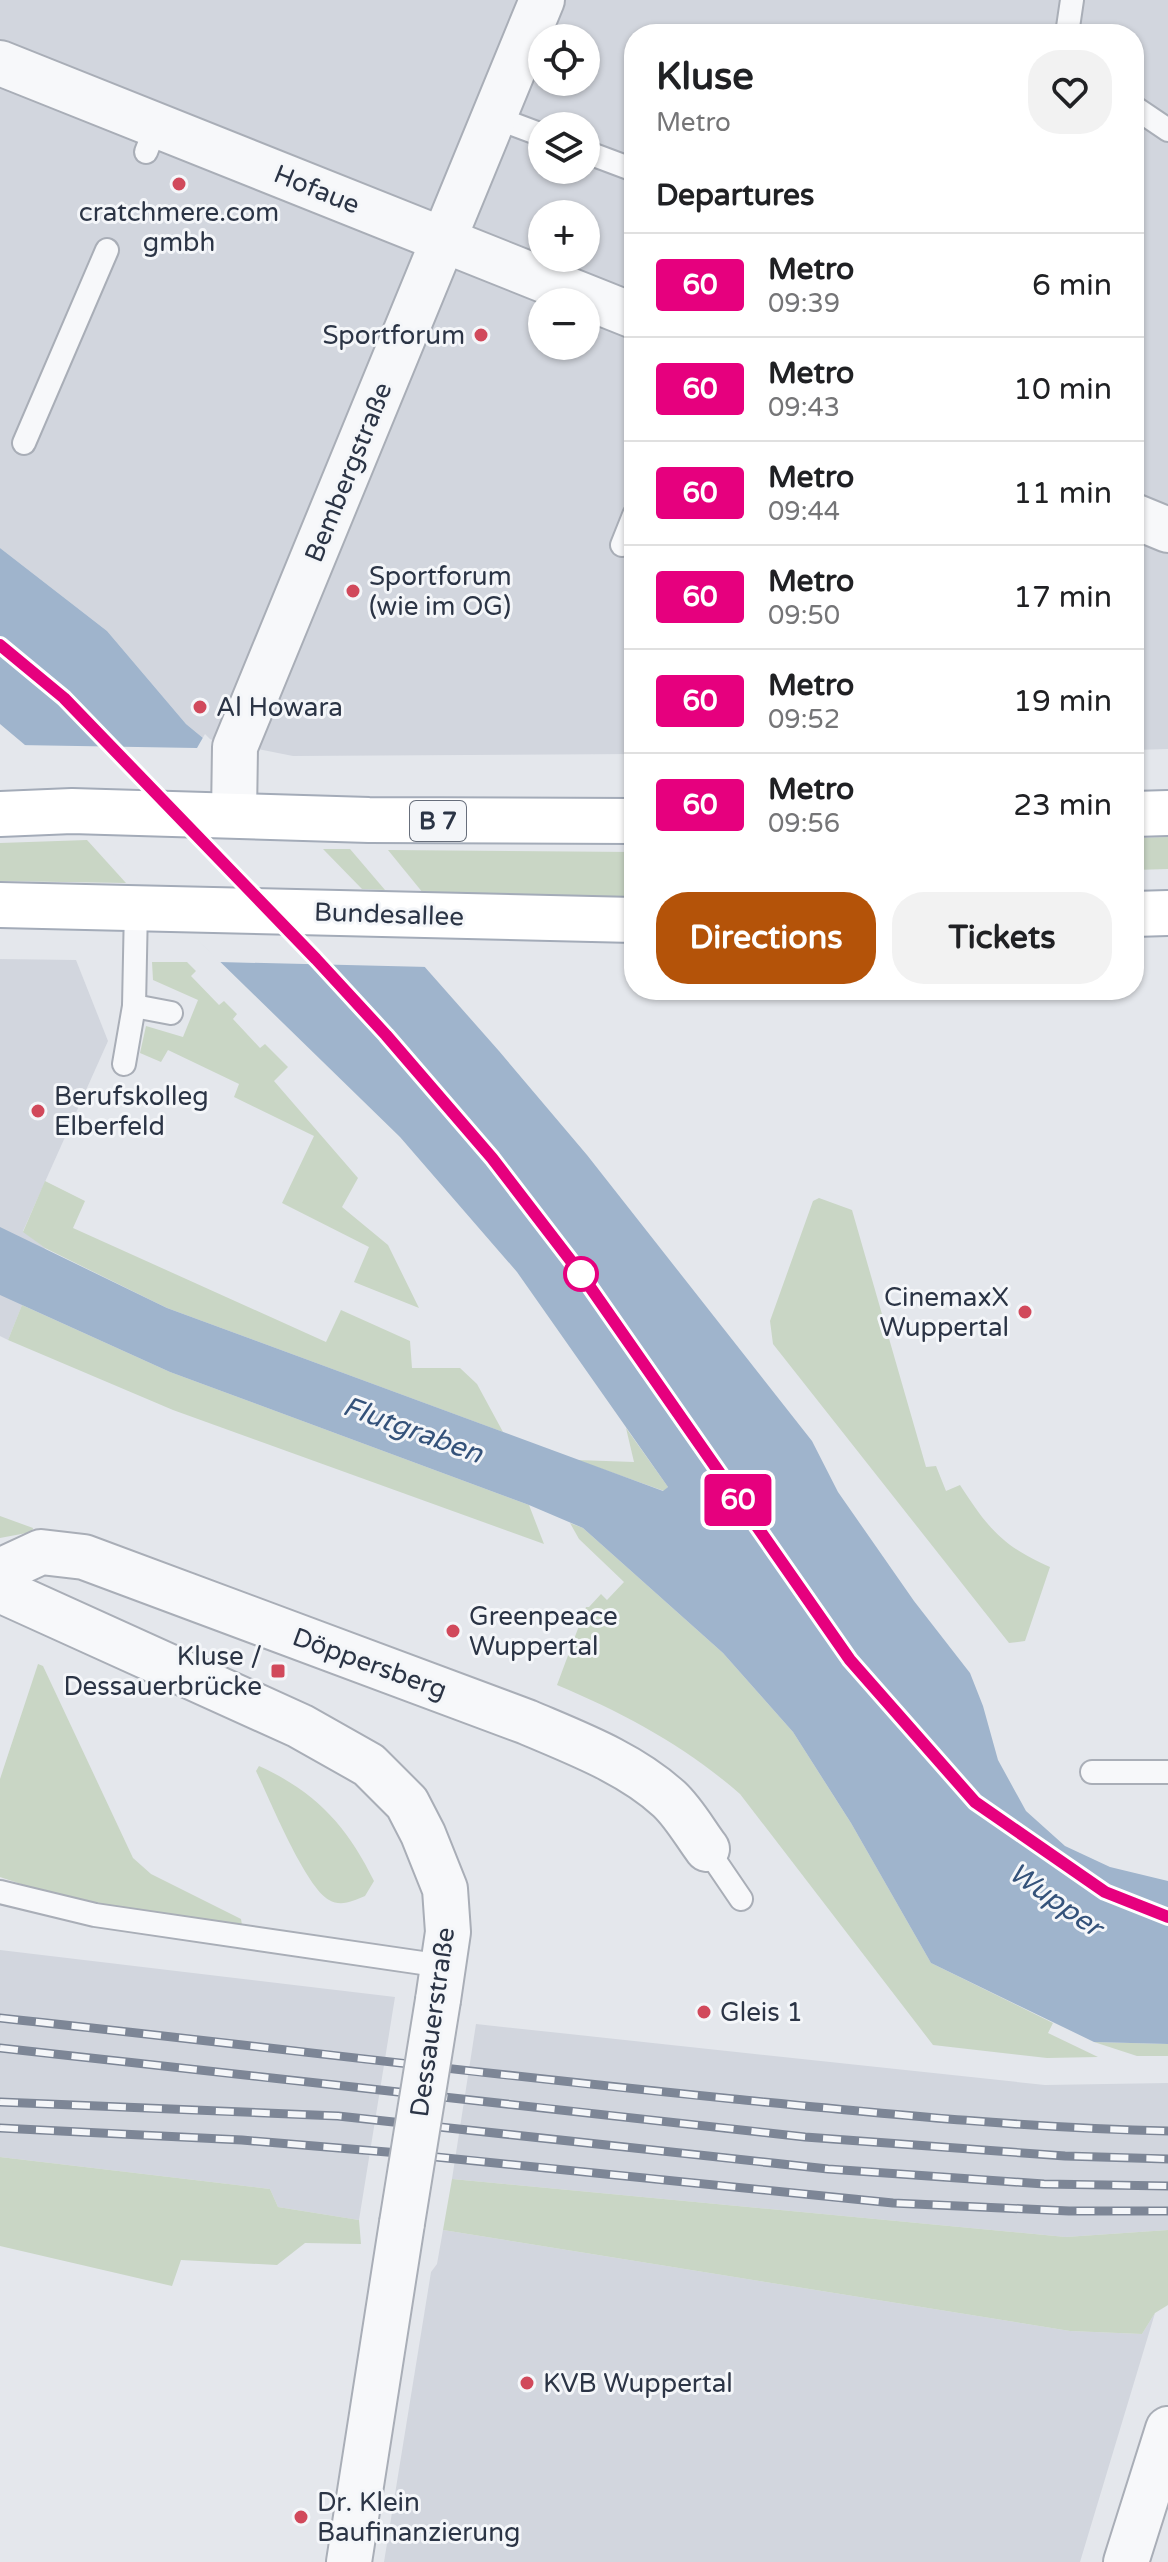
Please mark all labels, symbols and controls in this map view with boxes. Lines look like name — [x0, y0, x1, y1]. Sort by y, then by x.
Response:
map controls — [528, 24, 600, 360]
button: locate — [528, 24, 600, 96]
button: heart — [1028, 50, 1112, 134]
text: Kluse — [656, 54, 754, 100]
text: Metro — [656, 107, 731, 138]
button: layers — [528, 112, 600, 184]
street label: Hofaue — [270, 158, 364, 221]
marker: cratchmere.com gmbh — [170, 175, 188, 193]
text: Departures — [656, 177, 814, 214]
place label: cratchmere.com gmbh — [79, 197, 279, 258]
button: + — [528, 200, 600, 272]
text: Metro — [768, 251, 854, 288]
text: 6 min — [1032, 267, 1112, 304]
text: 60 — [682, 268, 718, 302]
button: − — [528, 288, 600, 360]
text: 09:39 — [768, 288, 840, 319]
place label: Sportforum — [322, 320, 465, 351]
marker: Sportforum — [472, 326, 490, 344]
text: Metro — [768, 355, 854, 392]
text: 10 min — [1013, 371, 1112, 408]
text: 60 — [682, 372, 718, 406]
street label: Bembergstraße — [298, 378, 399, 567]
text: 09:43 — [768, 392, 840, 423]
text: Metro — [768, 459, 854, 496]
text: 11 min — [1013, 475, 1112, 512]
text: 60 — [682, 476, 718, 510]
text: 09:44 — [768, 496, 840, 527]
place label: Sportforum (wie im OG) — [369, 561, 512, 622]
text: Metro — [768, 563, 854, 600]
text: 17 min — [1013, 579, 1112, 616]
text: 60 — [682, 580, 718, 614]
marker: Sportforum (wie im OG) — [344, 582, 362, 600]
text: 09:50 — [768, 600, 840, 631]
text: Metro — [768, 667, 854, 704]
text: 19 min — [1013, 683, 1112, 720]
text: 60 — [682, 684, 718, 718]
place label: Al Howara — [216, 692, 343, 723]
marker: Al Howara — [191, 698, 209, 716]
text: 09:52 — [768, 704, 840, 735]
text: Metro — [768, 771, 854, 808]
text: 23 min — [1013, 787, 1112, 824]
text: 60 — [682, 788, 718, 822]
road number: B 7 — [410, 801, 466, 841]
text: 09:56 — [768, 808, 840, 839]
button: Directions — [656, 892, 876, 984]
button: Tickets — [892, 892, 1112, 984]
street label: Bundesallee — [313, 896, 465, 933]
place label: Berufskolleg Elberfeld — [54, 1081, 209, 1142]
marker: Berufskolleg Elberfeld — [29, 1102, 47, 1120]
unlabelled marker — [564, 1257, 598, 1291]
place label: CinemaxX Wuppertal — [879, 1282, 1009, 1343]
marker: CinemaxX Wuppertal — [1016, 1303, 1034, 1321]
water label: Flutgraben — [338, 1389, 488, 1471]
line badge: 60 — [702, 1474, 774, 1526]
text: 60 — [720, 1483, 756, 1517]
place label: Greenpeace Wuppertal — [469, 1601, 618, 1662]
street label: Döppersberg — [288, 1621, 451, 1706]
marker: Greenpeace Wuppertal — [444, 1622, 462, 1640]
place label: Kluse / Dessauerbrücke — [64, 1641, 262, 1702]
marker: Kluse / Dessauerbrücke — [269, 1662, 287, 1680]
water label: Wupper — [1002, 1855, 1111, 1946]
street label: Dessauerstraße — [404, 1925, 461, 2119]
place label: Gleis 1 — [720, 1997, 803, 2028]
marker: Gleis 1 — [695, 2003, 713, 2021]
place label: KVB Wuppertal — [543, 2368, 733, 2399]
marker: KVB Wuppertal — [518, 2374, 536, 2392]
place label: Dr. Klein Baufinanzierung — [317, 2487, 520, 2548]
marker: Dr. Klein Baufinanzierung — [292, 2508, 310, 2526]

